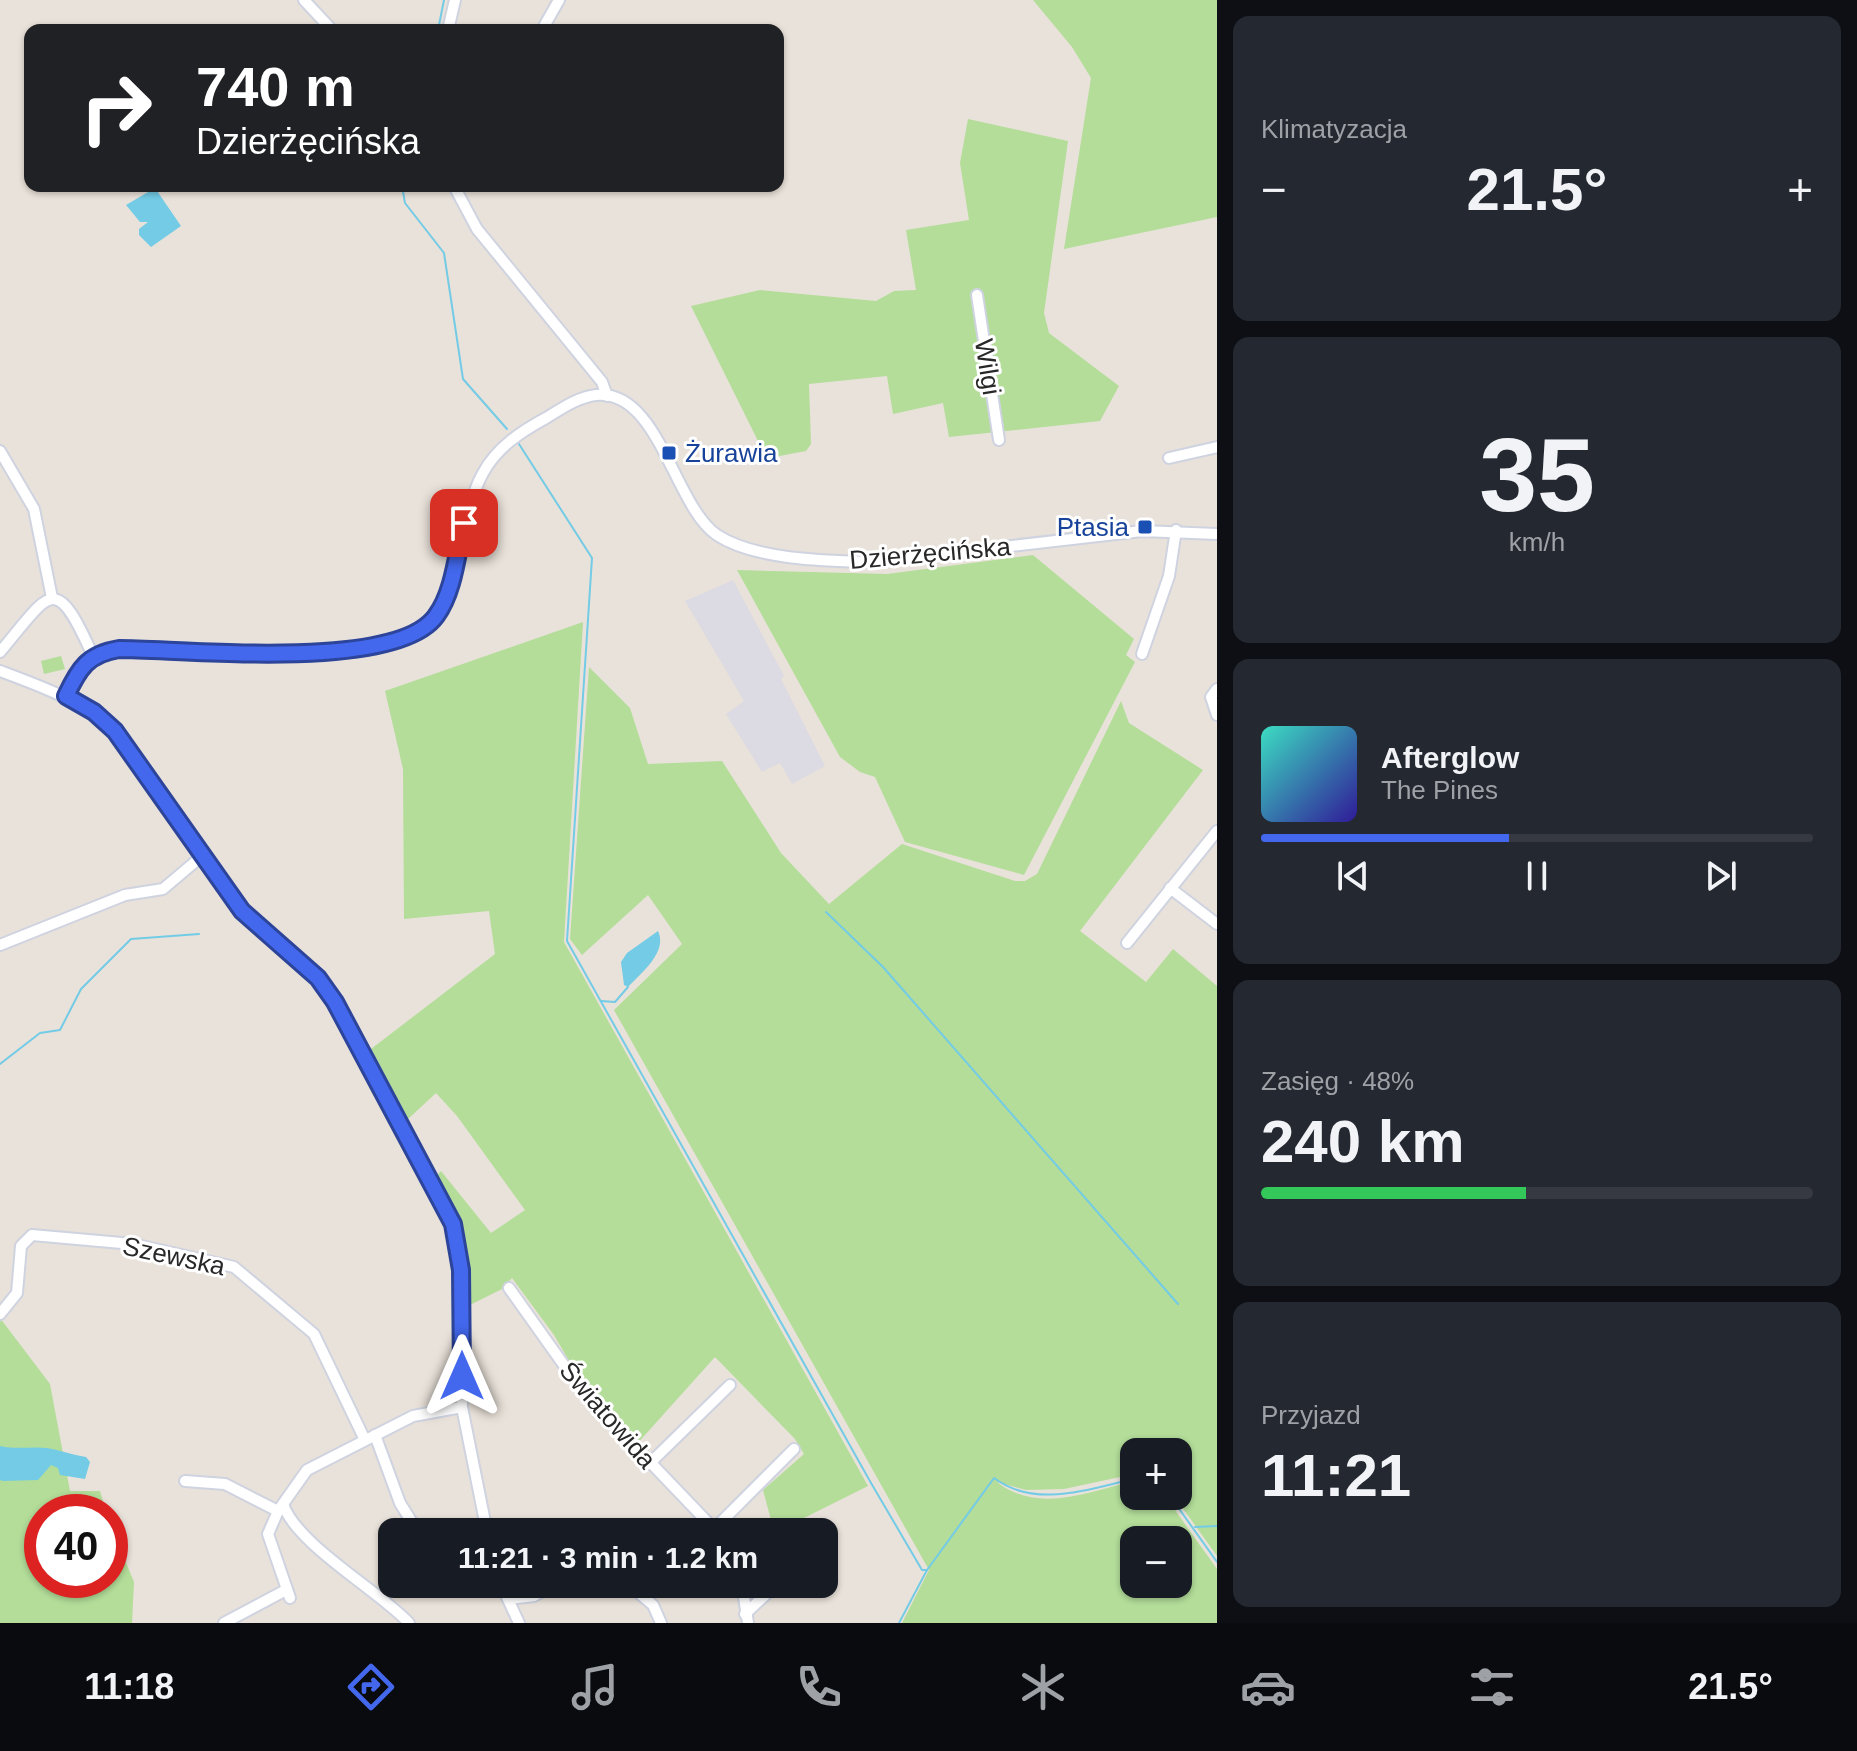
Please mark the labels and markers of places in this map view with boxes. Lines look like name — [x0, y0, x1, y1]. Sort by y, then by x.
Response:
place label: Żurawia — [685, 438, 778, 468]
marker: Żurawia — [660, 444, 678, 462]
pin — [430, 489, 498, 557]
place label: Ptasia — [1057, 512, 1130, 542]
marker: Ptasia — [1136, 518, 1154, 536]

